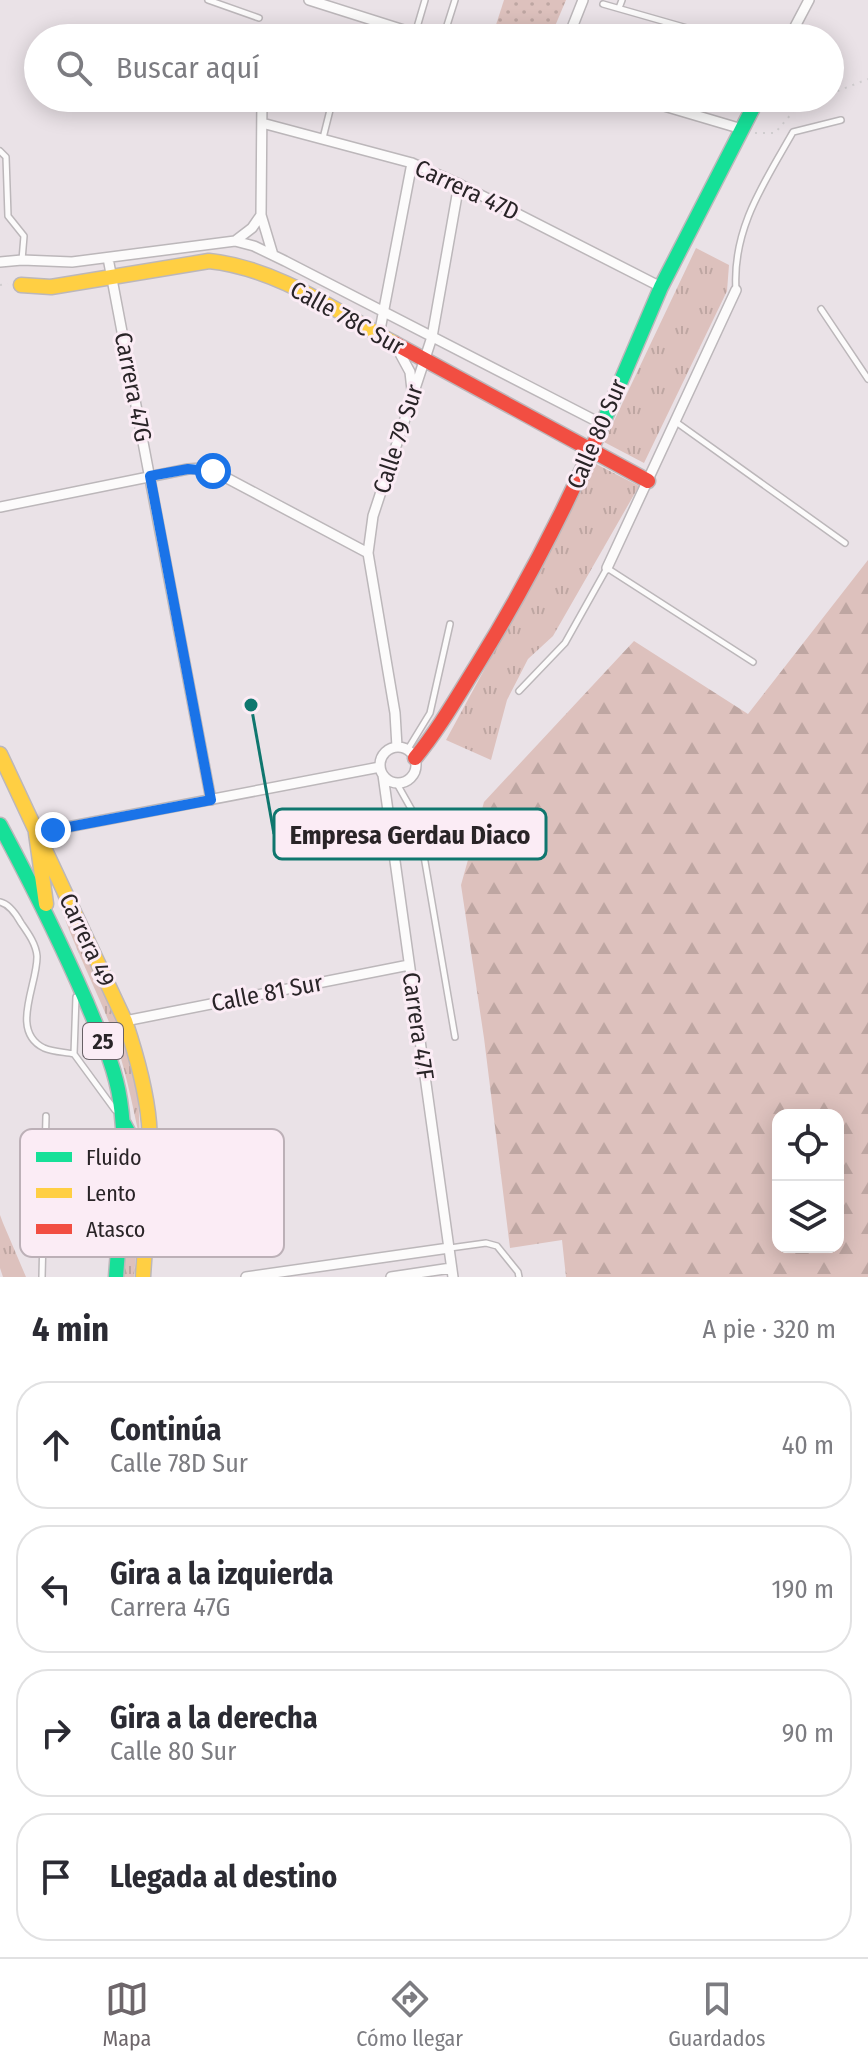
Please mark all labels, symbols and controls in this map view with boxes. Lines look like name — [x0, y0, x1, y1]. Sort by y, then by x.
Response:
search box — [24, 24, 844, 112]
icon: search — [52, 46, 96, 90]
text: Buscar aquí — [116, 50, 260, 86]
street label: Carrera 47D — [411, 154, 523, 226]
street label: Calle 78C Sur — [285, 275, 409, 361]
street label: Carrera 47G — [109, 330, 157, 444]
street label: Calle 80 Sur — [561, 374, 633, 493]
street label: Calle 79 Sur — [367, 380, 429, 497]
route start — [195, 453, 231, 489]
callout: Empresa Gerdau Diaco — [274, 809, 546, 859]
route end — [35, 812, 71, 848]
text: Empresa Gerdau Diaco — [290, 820, 530, 851]
street label: Carrera 49 — [53, 889, 121, 991]
street label: Calle 81 Sur — [209, 968, 326, 1018]
street label: Carrera 47F — [397, 971, 439, 1082]
road number: 25 — [83, 1023, 123, 1059]
map controls — [772, 1109, 844, 1253]
button: locate — [772, 1109, 844, 1181]
legend — [20, 1129, 284, 1257]
text: Fluido — [86, 1144, 142, 1171]
text: Lento — [86, 1180, 136, 1207]
button: layers — [772, 1181, 844, 1253]
text: Atasco — [86, 1216, 145, 1243]
text: 4 min — [32, 1309, 109, 1350]
text: A pie · 320 m — [703, 1314, 836, 1345]
text: Continúa — [110, 1412, 221, 1448]
icon: ahead — [34, 1423, 78, 1467]
text: 40 m — [782, 1430, 834, 1461]
text: Calle 78D Sur — [110, 1448, 248, 1479]
text: Gira a la izquierda — [110, 1556, 333, 1592]
icon: left — [34, 1567, 78, 1611]
text: 190 m — [772, 1574, 834, 1605]
text: Carrera 47G — [110, 1592, 230, 1623]
text: Gira a la derecha — [110, 1700, 318, 1736]
icon: right — [34, 1711, 78, 1755]
text: 90 m — [782, 1718, 834, 1749]
text: Calle 80 Sur — [110, 1736, 236, 1767]
icon: arrive — [34, 1855, 78, 1899]
text: Llegada al destino — [110, 1859, 337, 1895]
tab: Mapa — [103, 1977, 151, 2052]
tab: Cómo llegar — [356, 1977, 463, 2052]
tab: Guardados — [668, 1977, 765, 2052]

